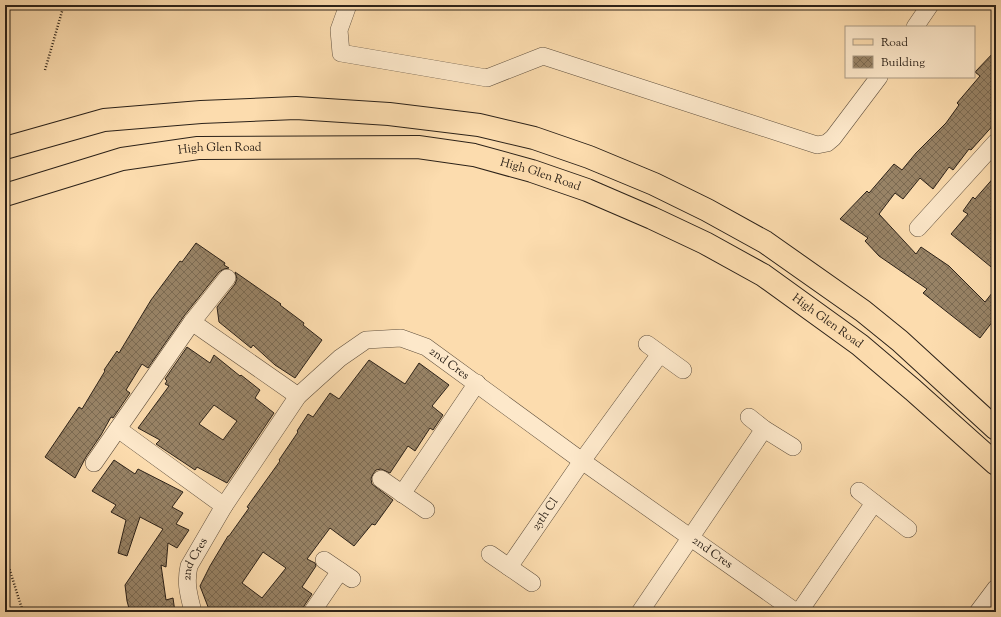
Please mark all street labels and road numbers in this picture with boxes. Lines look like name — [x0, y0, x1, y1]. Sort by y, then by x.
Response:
street label: High Glen Road — [177, 139, 262, 160]
street label: High Glen Road — [498, 154, 583, 196]
street label: High Glen Road — [788, 290, 867, 353]
street label: 2nd Cres — [425, 343, 473, 385]
street label: 25th Cl — [528, 494, 563, 534]
street label: 2nd Cres — [688, 532, 736, 574]
street label: 2nd Cres — [178, 534, 213, 581]

